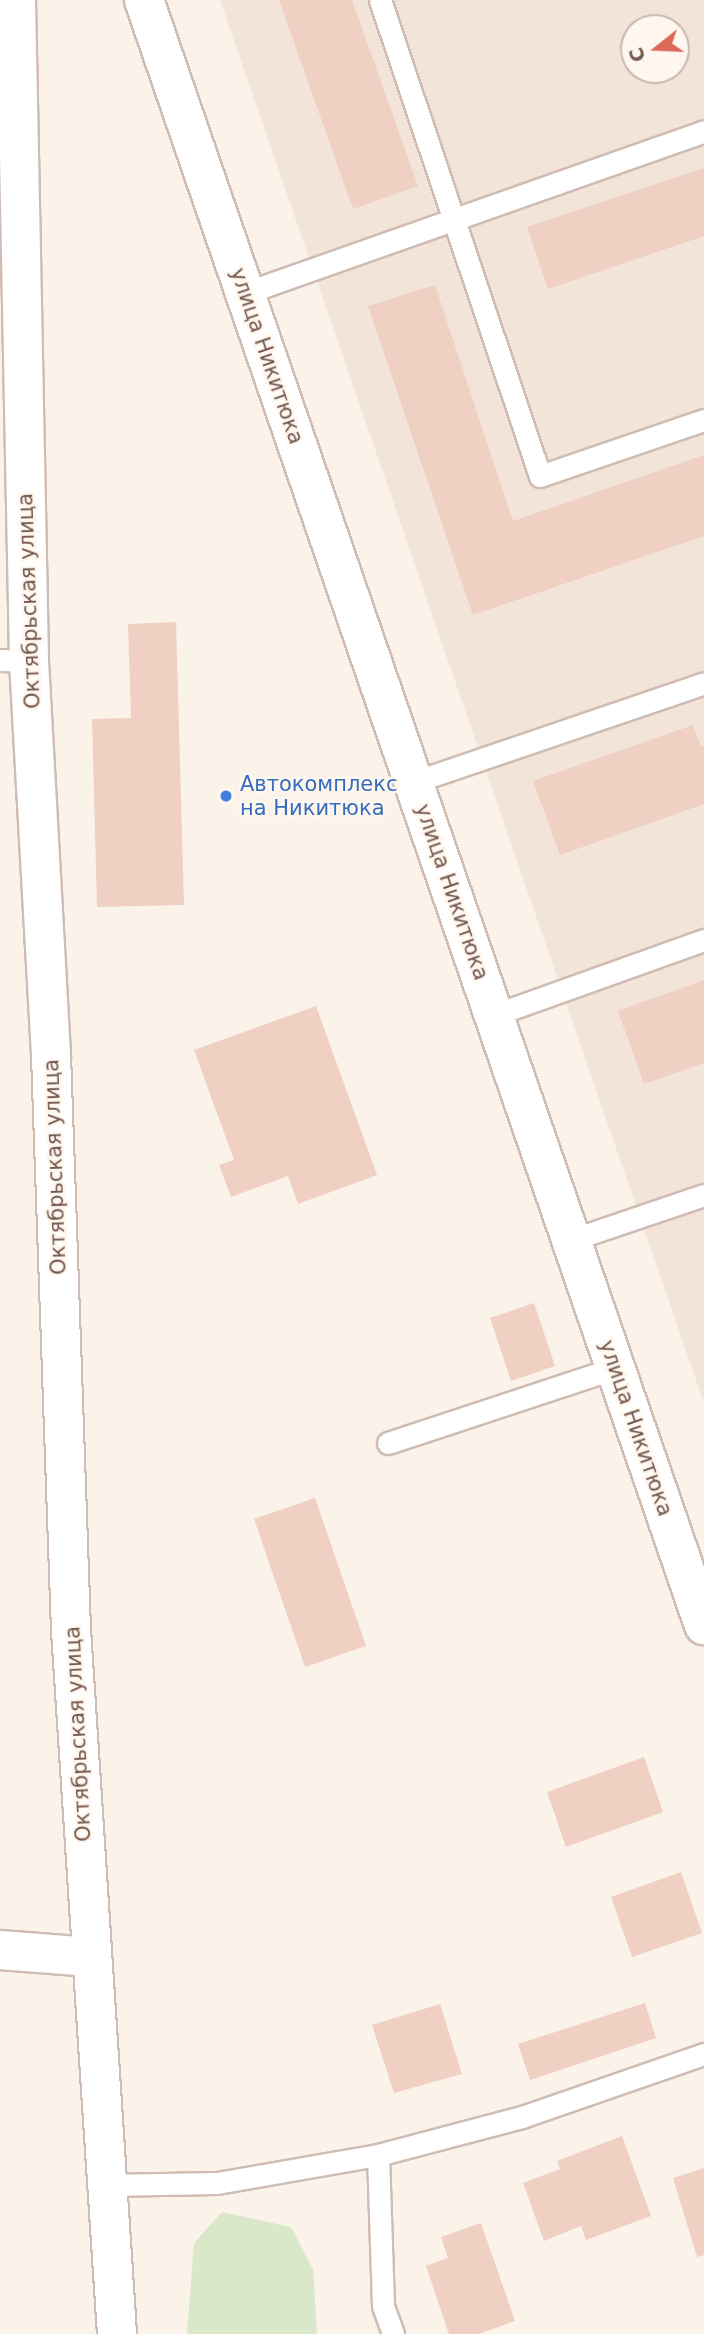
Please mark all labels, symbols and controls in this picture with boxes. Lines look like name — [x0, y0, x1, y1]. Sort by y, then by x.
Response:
north arrow — [620, 14, 690, 84]
text: С — [624, 45, 650, 65]
street label: улица Никитюка — [225, 265, 309, 447]
street label: Октябрьская улица — [13, 493, 45, 709]
place label: Автокомплекс на Никитюка — [240, 771, 398, 821]
marker: Автокомплекс на Никитюка — [218, 788, 234, 804]
street label: улица Никитюка — [410, 801, 494, 983]
street label: Октябрьская улица — [39, 1059, 71, 1275]
street label: улица Никитюка — [594, 1337, 678, 1519]
street label: Октябрьская улица — [60, 1626, 96, 1842]

